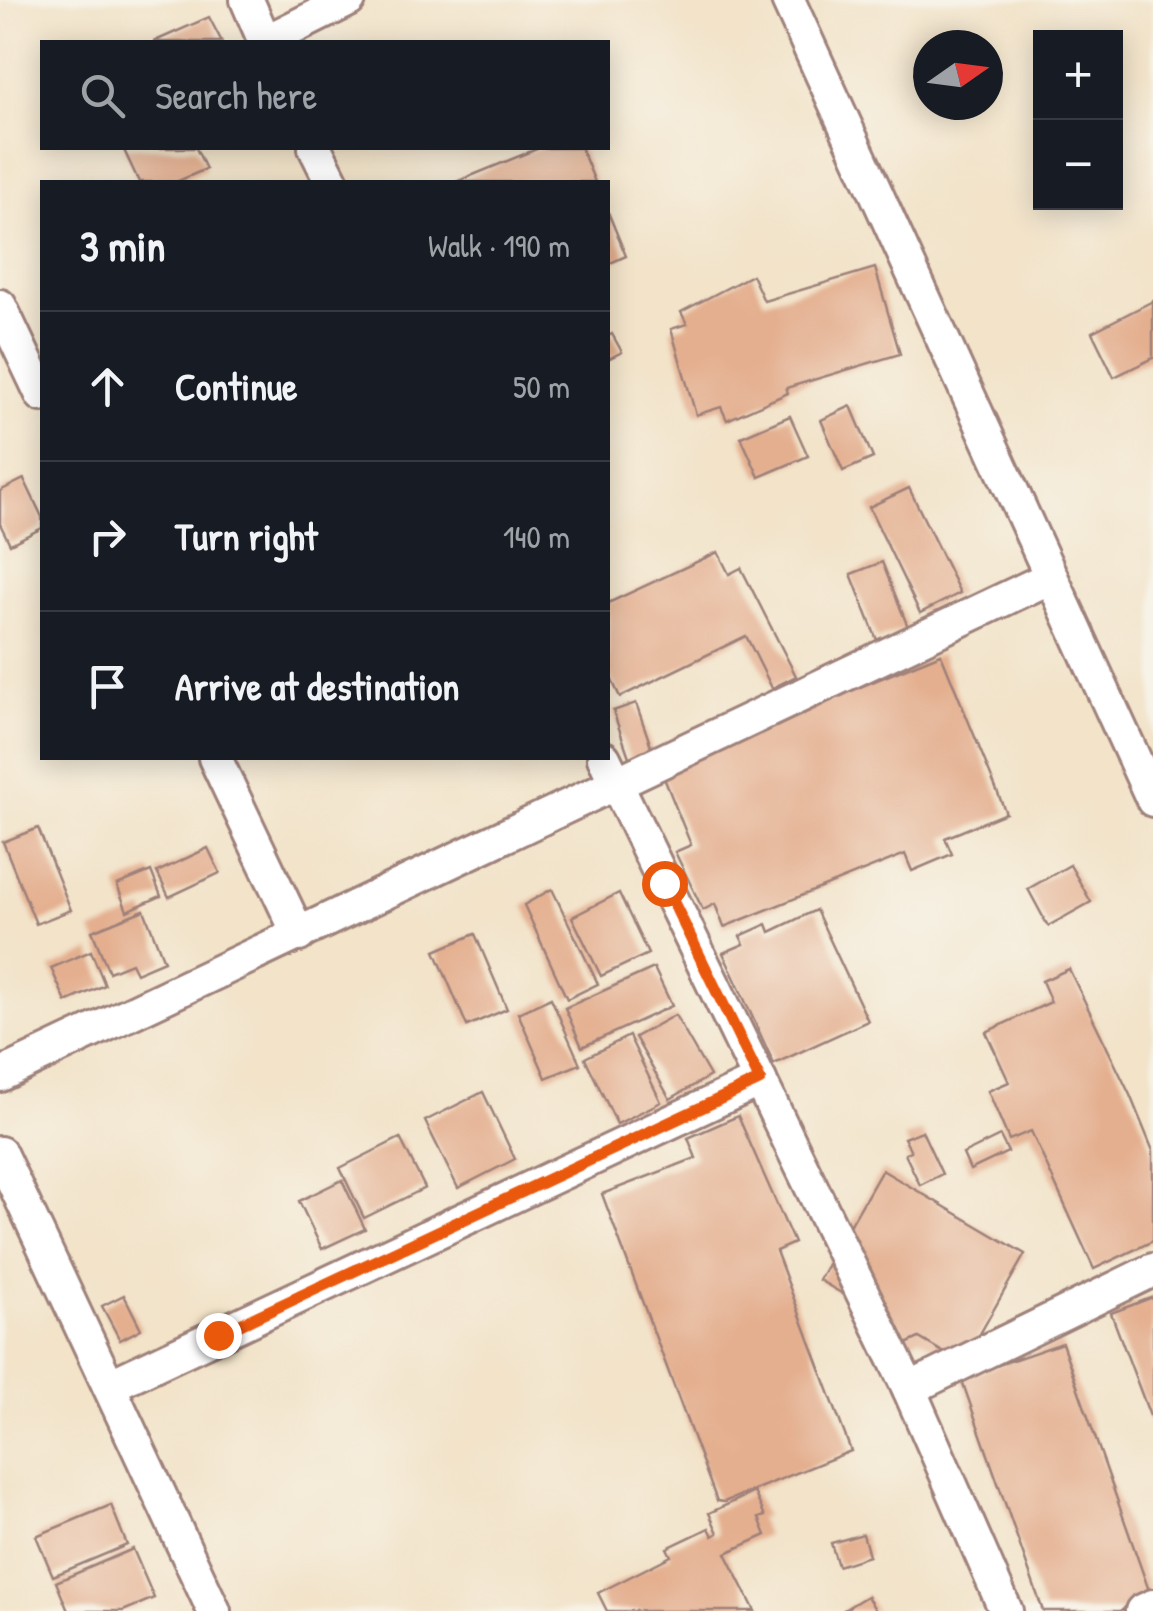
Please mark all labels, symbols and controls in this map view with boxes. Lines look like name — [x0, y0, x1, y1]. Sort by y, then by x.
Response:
north arrow — [913, 30, 1003, 120]
map controls — [1033, 30, 1123, 210]
button: + — [1033, 30, 1123, 120]
search box — [40, 40, 610, 150]
icon: search — [75, 68, 130, 123]
text: Search here — [155, 69, 317, 121]
button: − — [1033, 120, 1123, 210]
text: 3 min — [80, 217, 165, 274]
text: Walk · 190 m — [428, 224, 570, 267]
icon: ahead — [80, 359, 135, 414]
text: Continue — [175, 360, 297, 412]
text: 50 m — [513, 365, 570, 408]
icon: right — [80, 509, 135, 564]
text: Turn right — [175, 510, 318, 562]
text: 140 m — [503, 515, 570, 558]
icon: arrive — [80, 659, 135, 714]
text: Arrive at destination — [175, 660, 459, 712]
route start — [642, 861, 688, 907]
route end — [196, 1313, 242, 1359]

